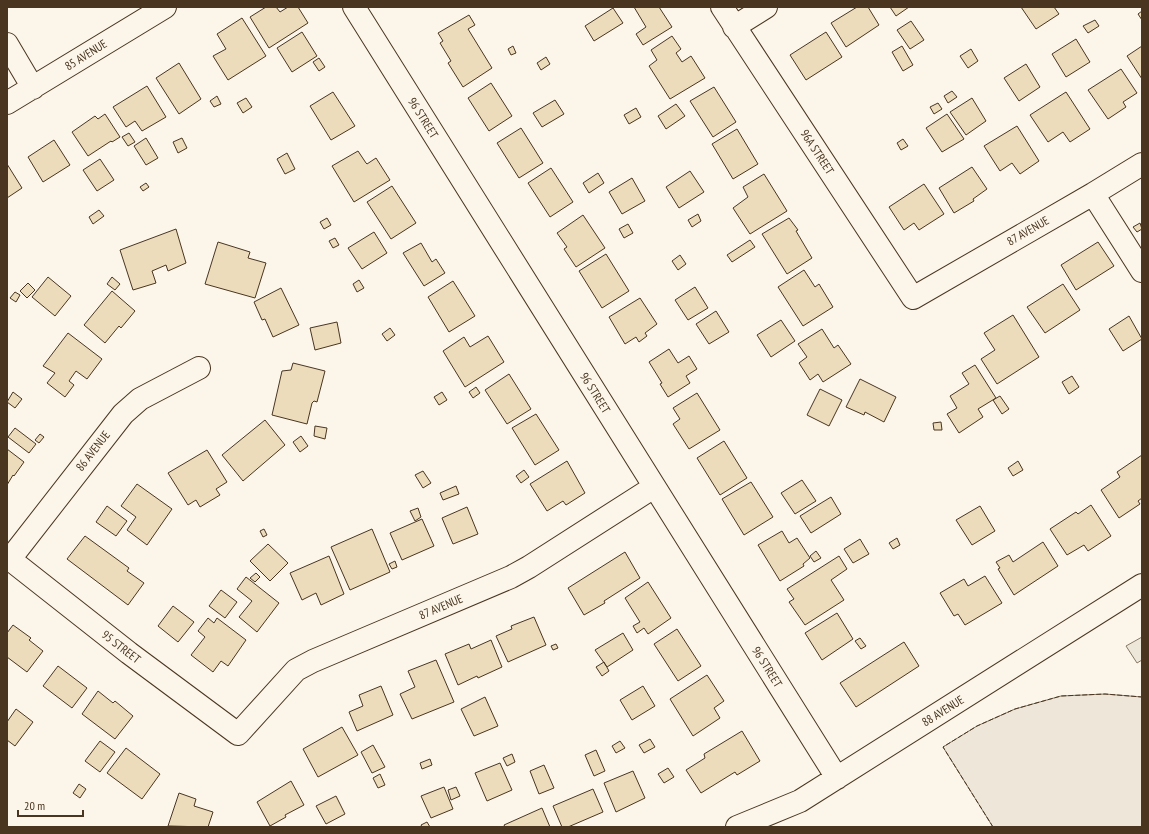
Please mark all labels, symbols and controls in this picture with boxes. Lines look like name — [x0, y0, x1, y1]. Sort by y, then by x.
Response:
street label: 85 AVENUE — [62, 36, 110, 73]
street label: 96 STREET — [405, 95, 442, 141]
street label: 96A STREET — [797, 126, 838, 178]
street label: 87 AVENUE — [1004, 213, 1052, 249]
street label: 96 STREET — [577, 370, 614, 416]
street label: 86 AVENUE — [72, 428, 113, 474]
street label: 87 AVENUE — [417, 591, 465, 622]
street label: 95 STREET — [99, 627, 144, 667]
street label: 96 STREET — [749, 644, 786, 690]
street label: 88 AVENUE — [919, 692, 967, 729]
scale bar — [18, 792, 83, 818]
text: 20 m — [24, 798, 45, 813]

